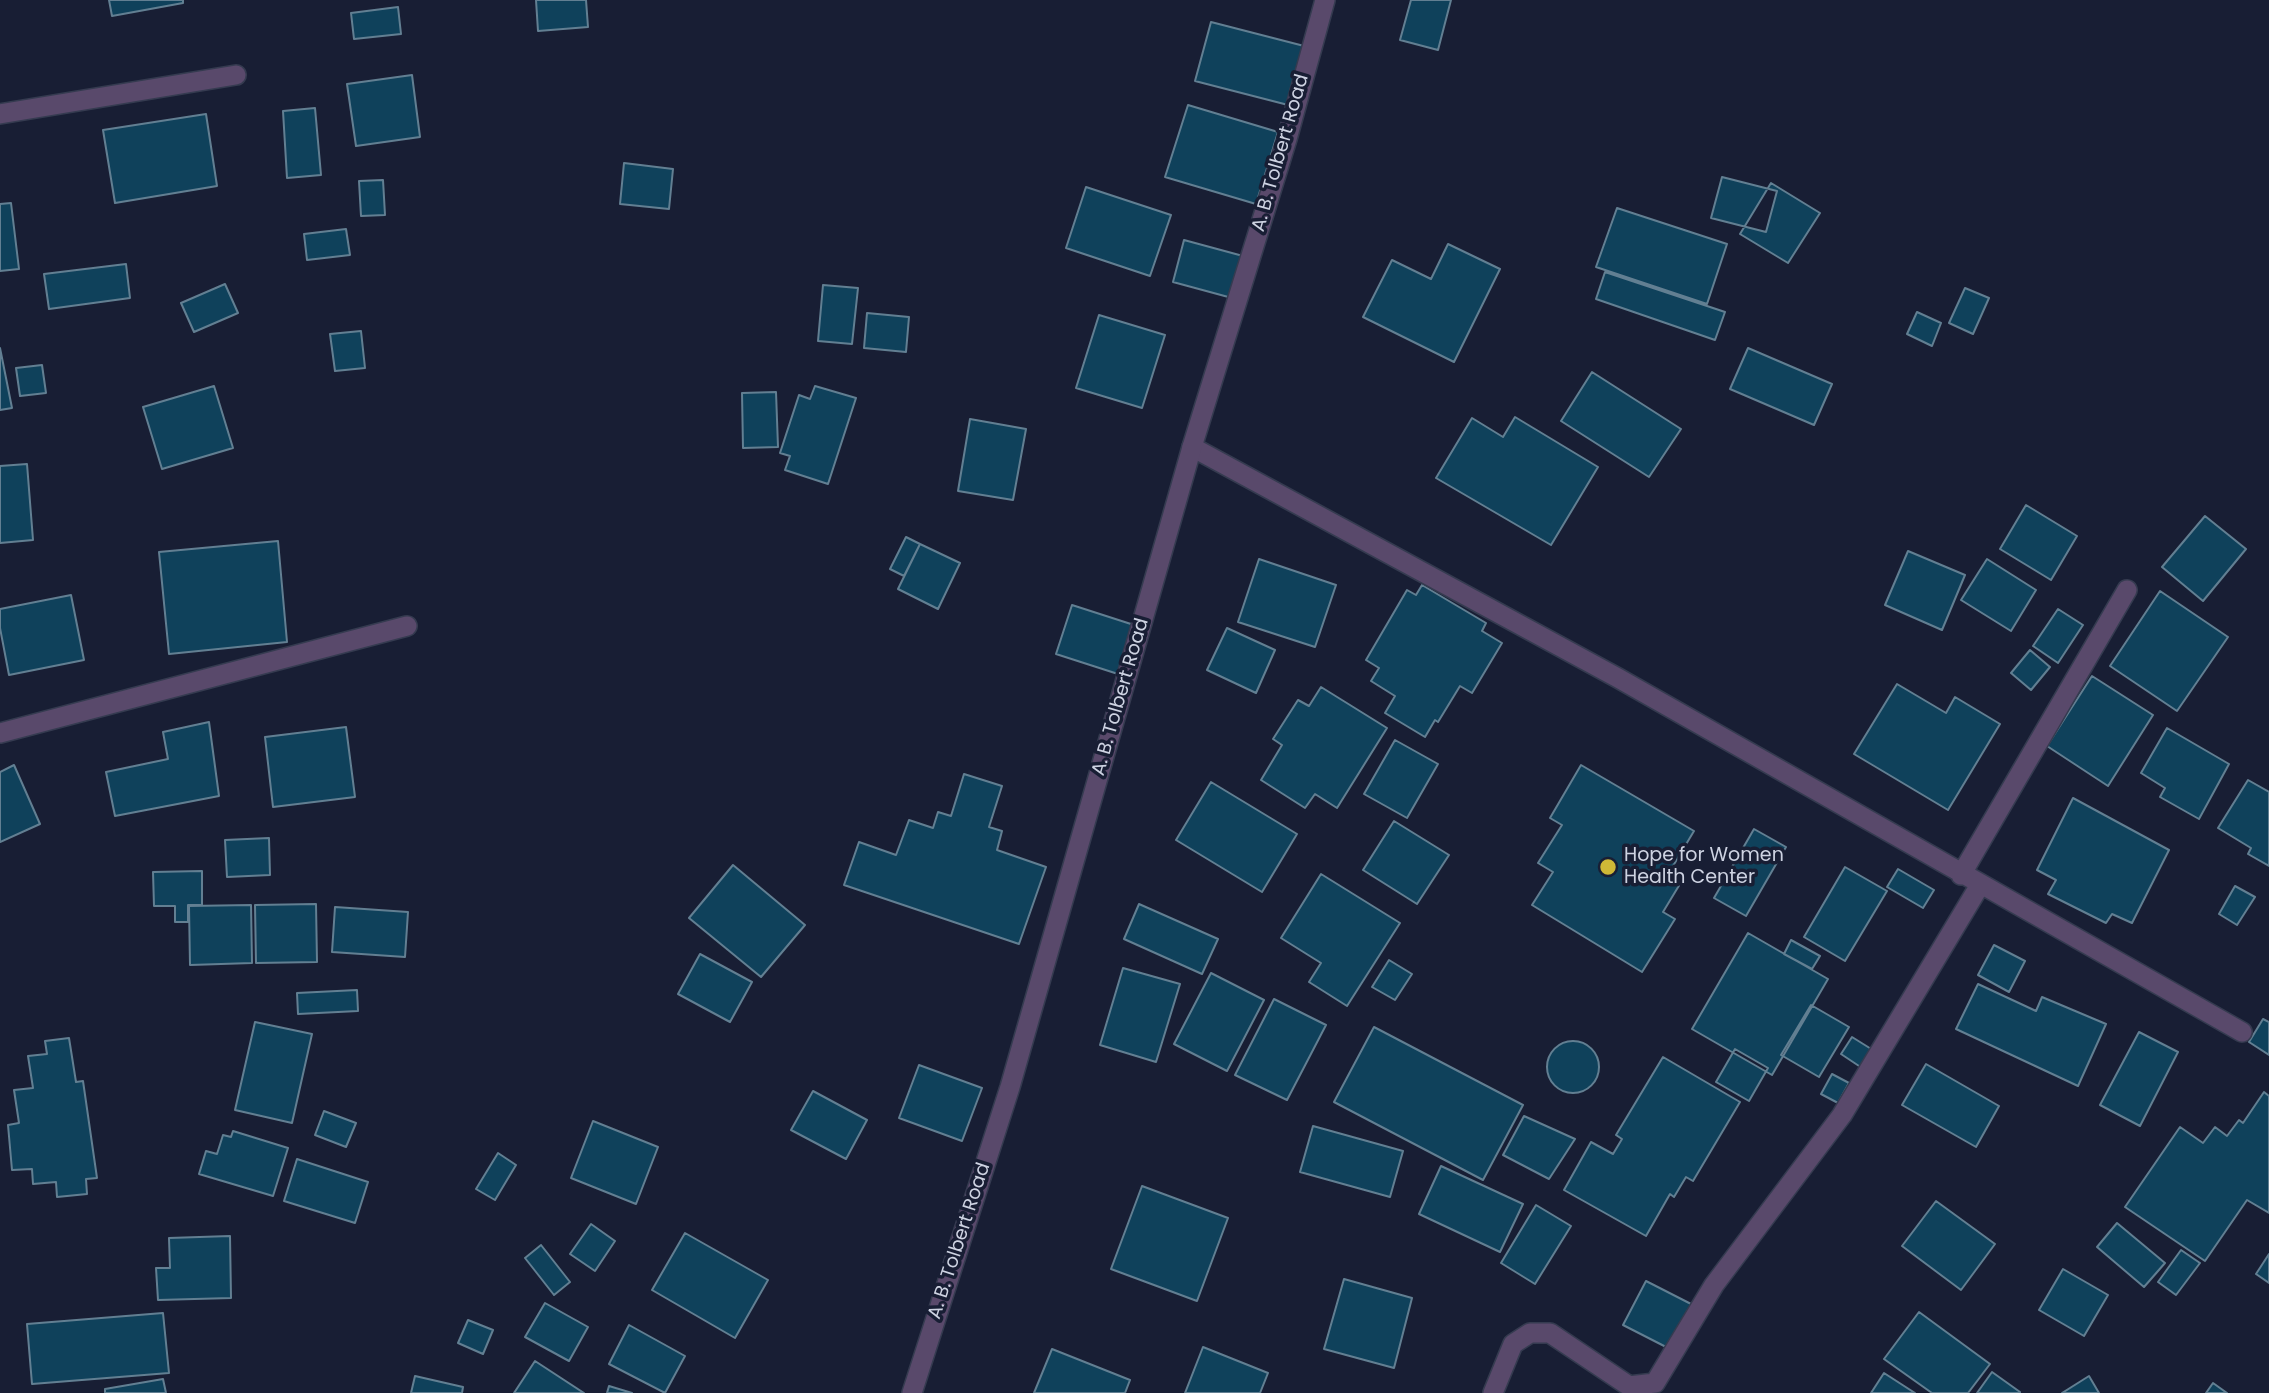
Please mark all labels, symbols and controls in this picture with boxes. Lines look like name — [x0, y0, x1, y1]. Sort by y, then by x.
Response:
street label: A. B. Tolbert Road — [1248, 72, 1314, 234]
street label: A. B. Tolbert Road — [1088, 616, 1154, 778]
place label: Hope for Women Health Center — [1624, 845, 1784, 889]
marker: Hope for Women Health Center — [1598, 857, 1618, 877]
street label: A. B. Tolbert Road — [924, 1160, 996, 1322]

